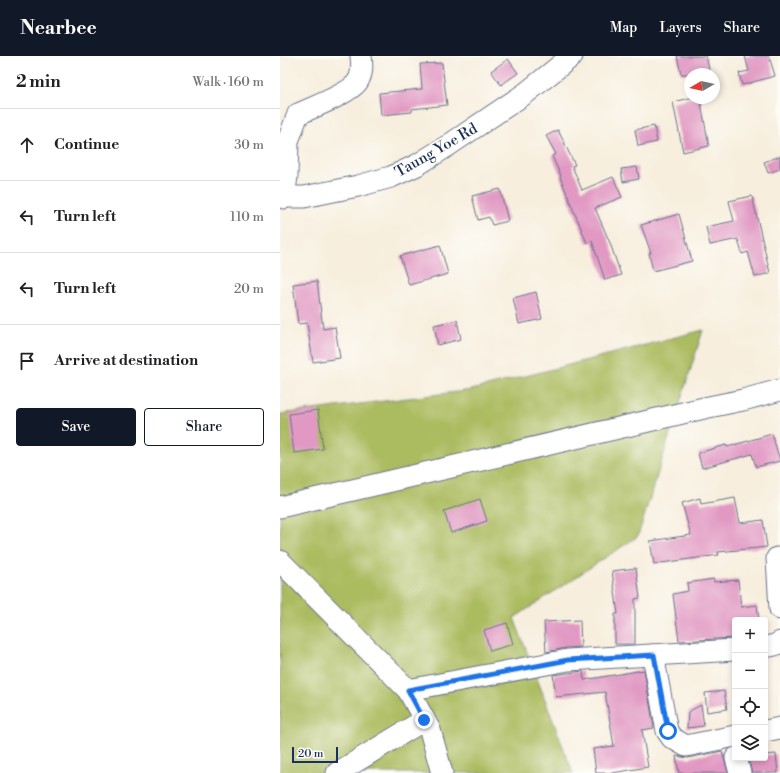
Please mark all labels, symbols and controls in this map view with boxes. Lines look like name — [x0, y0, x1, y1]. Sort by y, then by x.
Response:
text: Nearbee — [20, 16, 97, 40]
text: Map — [610, 19, 637, 37]
text: Layers — [659, 19, 702, 37]
text: Share — [724, 19, 760, 37]
north arrow — [684, 68, 720, 104]
text: 2 min — [16, 71, 61, 93]
text: Walk · 160 m — [193, 74, 264, 90]
street label: Taung Yoe Rd — [392, 119, 481, 182]
icon: ahead — [16, 134, 38, 156]
text: Continue — [54, 135, 119, 154]
text: 30 m — [234, 137, 264, 153]
icon: left — [16, 206, 38, 228]
text: Turn left — [54, 207, 116, 226]
text: 110 m — [230, 209, 264, 225]
icon: left — [16, 278, 38, 300]
text: Turn left — [54, 279, 116, 298]
text: 20 m — [234, 281, 264, 297]
icon: arrive — [16, 350, 38, 372]
text: Arrive at destination — [54, 351, 198, 370]
button: Save — [16, 408, 136, 446]
button: Share — [144, 408, 264, 446]
map controls — [732, 617, 768, 761]
button: + — [732, 617, 768, 653]
button: − — [732, 653, 768, 689]
button: locate — [732, 689, 768, 725]
route end — [415, 711, 433, 729]
route start — [659, 722, 677, 740]
button: layers — [732, 725, 768, 761]
scale bar — [292, 745, 338, 764]
text: 20 m — [298, 747, 323, 761]

